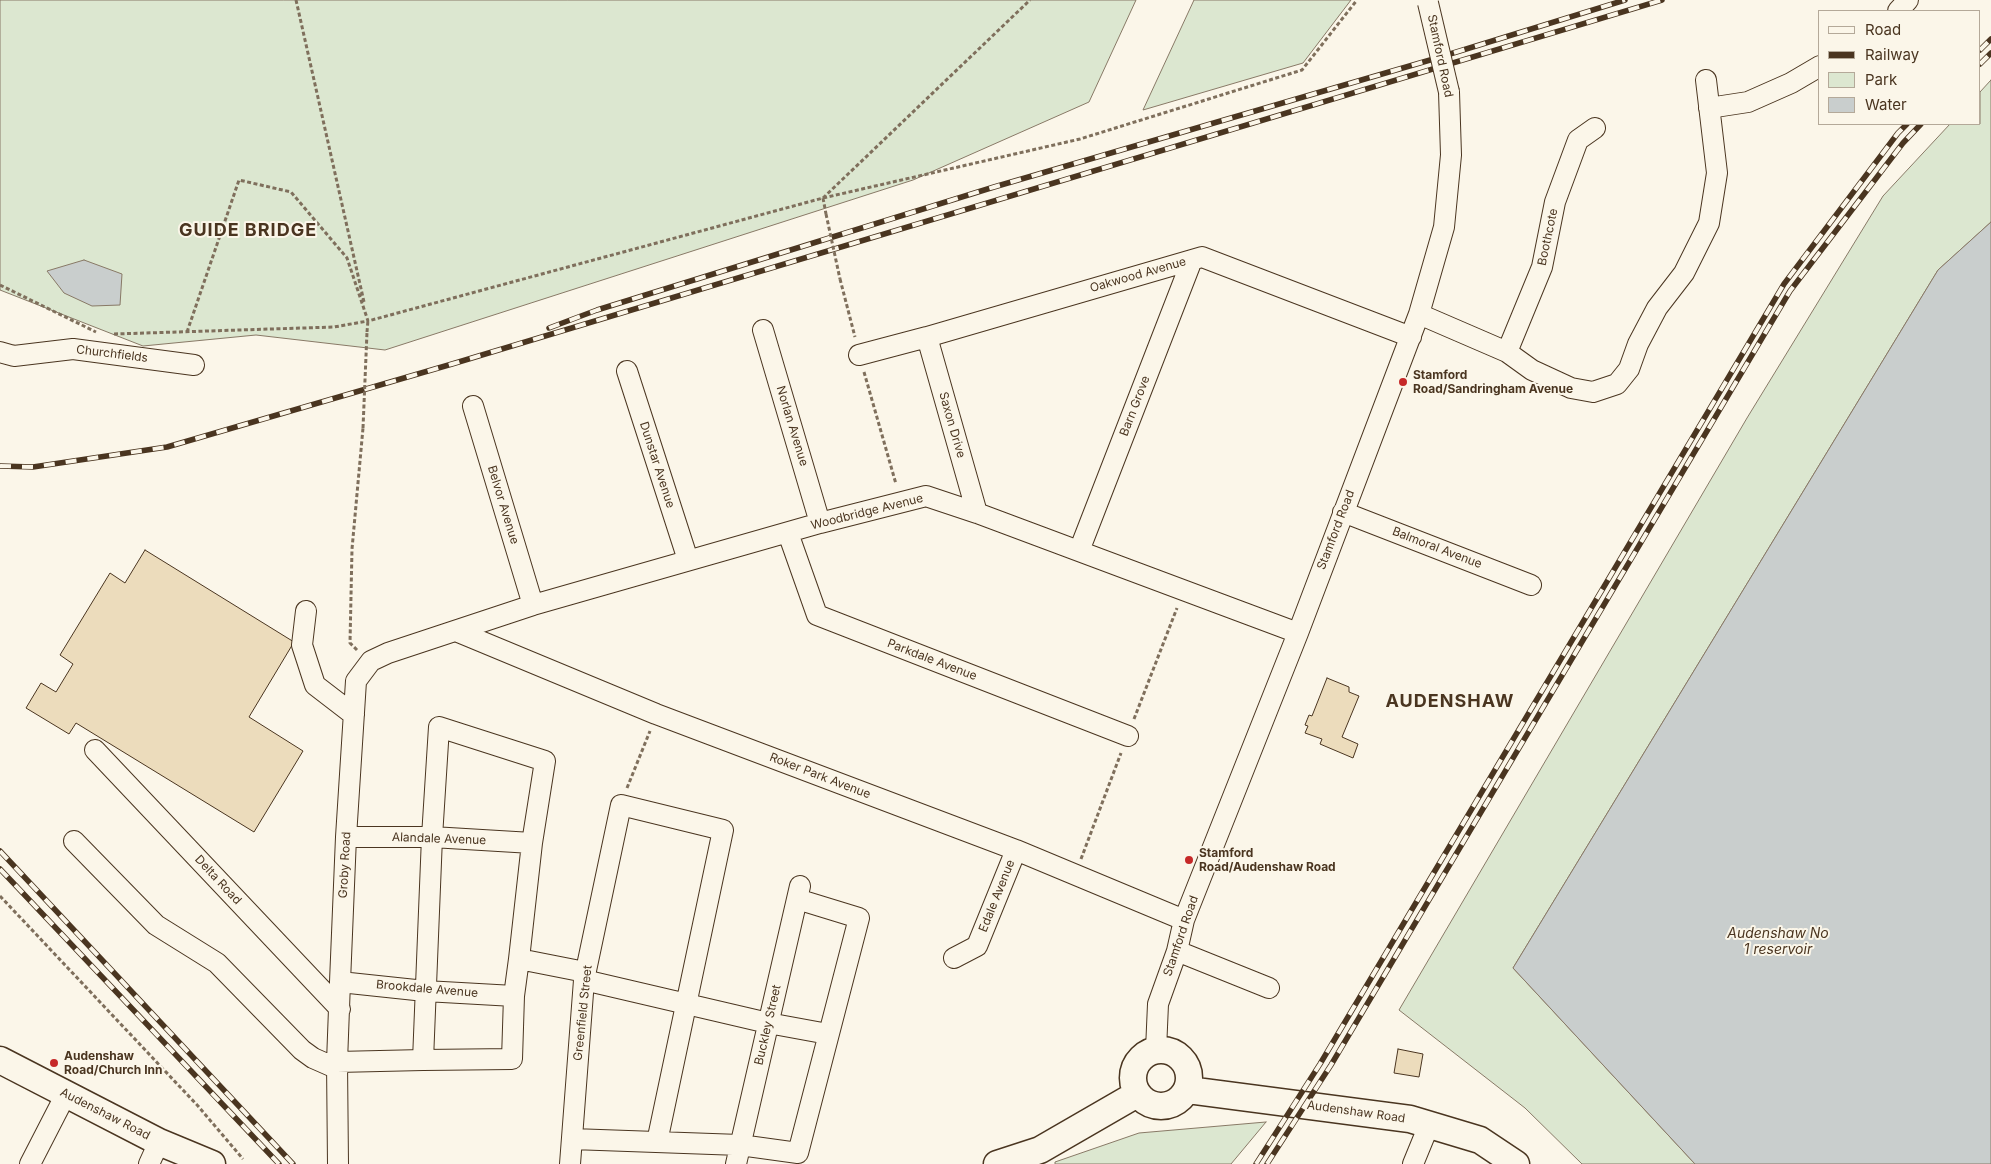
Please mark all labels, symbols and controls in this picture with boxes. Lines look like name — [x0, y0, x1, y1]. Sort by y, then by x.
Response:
legend — [1818, 10, 1981, 125]
street label: Stamford Road — [1424, 13, 1456, 99]
text: Road — [1865, 20, 1901, 39]
text: Railway — [1865, 45, 1919, 64]
text: Park — [1865, 70, 1897, 89]
text: Water — [1865, 95, 1907, 114]
street label: Boothcote — [1535, 207, 1561, 267]
district label: GUIDE BRIDGE — [177, 220, 319, 242]
street label: Oakwood Avenue — [1088, 254, 1188, 296]
street label: Churchfields — [75, 342, 149, 366]
place label: Stamford Road/Sandringham Avenue — [1413, 368, 1573, 396]
street label: Barn Grove — [1117, 374, 1153, 438]
marker: Stamford Road/Sandringham Avenue — [1397, 376, 1409, 388]
street label: Norlan Avenue — [773, 384, 811, 468]
street label: Saxon Drive — [936, 390, 968, 460]
street label: Dunstar Avenue — [636, 420, 678, 510]
street label: Belvor Avenue — [484, 464, 522, 546]
street label: Stamford Road — [1314, 488, 1358, 572]
street label: Woodbridge Avenue — [809, 491, 925, 533]
street label: Balmoral Avenue — [1390, 524, 1484, 572]
street label: Parkdale Avenue — [885, 636, 979, 684]
district label: AUDENSHAW — [1384, 691, 1516, 713]
street label: Roker Park Avenue — [767, 750, 873, 802]
street label: Alandale Avenue — [392, 830, 486, 848]
street label: Groby Road — [336, 831, 354, 899]
place label: Stamford Road/Audenshaw Road — [1199, 846, 1336, 874]
street label: Delta Road — [192, 852, 244, 908]
marker: Stamford Road/Audenshaw Road — [1183, 854, 1195, 866]
street label: Edale Avenue — [976, 858, 1018, 934]
street label: Stamford Road — [1160, 894, 1202, 978]
water label: Audenshaw No 1 reservoir — [1727, 926, 1829, 959]
street label: Greenfield Street — [571, 964, 595, 1062]
street label: Brookdale Avenue — [375, 977, 479, 1001]
street label: Buckley Street — [752, 983, 784, 1067]
place label: Audenshaw Road/Church Inn — [64, 1049, 162, 1077]
marker: Audenshaw Road/Church Inn — [48, 1057, 60, 1069]
street label: Audenshaw Road — [58, 1085, 152, 1143]
street label: Audenshaw Road — [1306, 1098, 1406, 1126]

